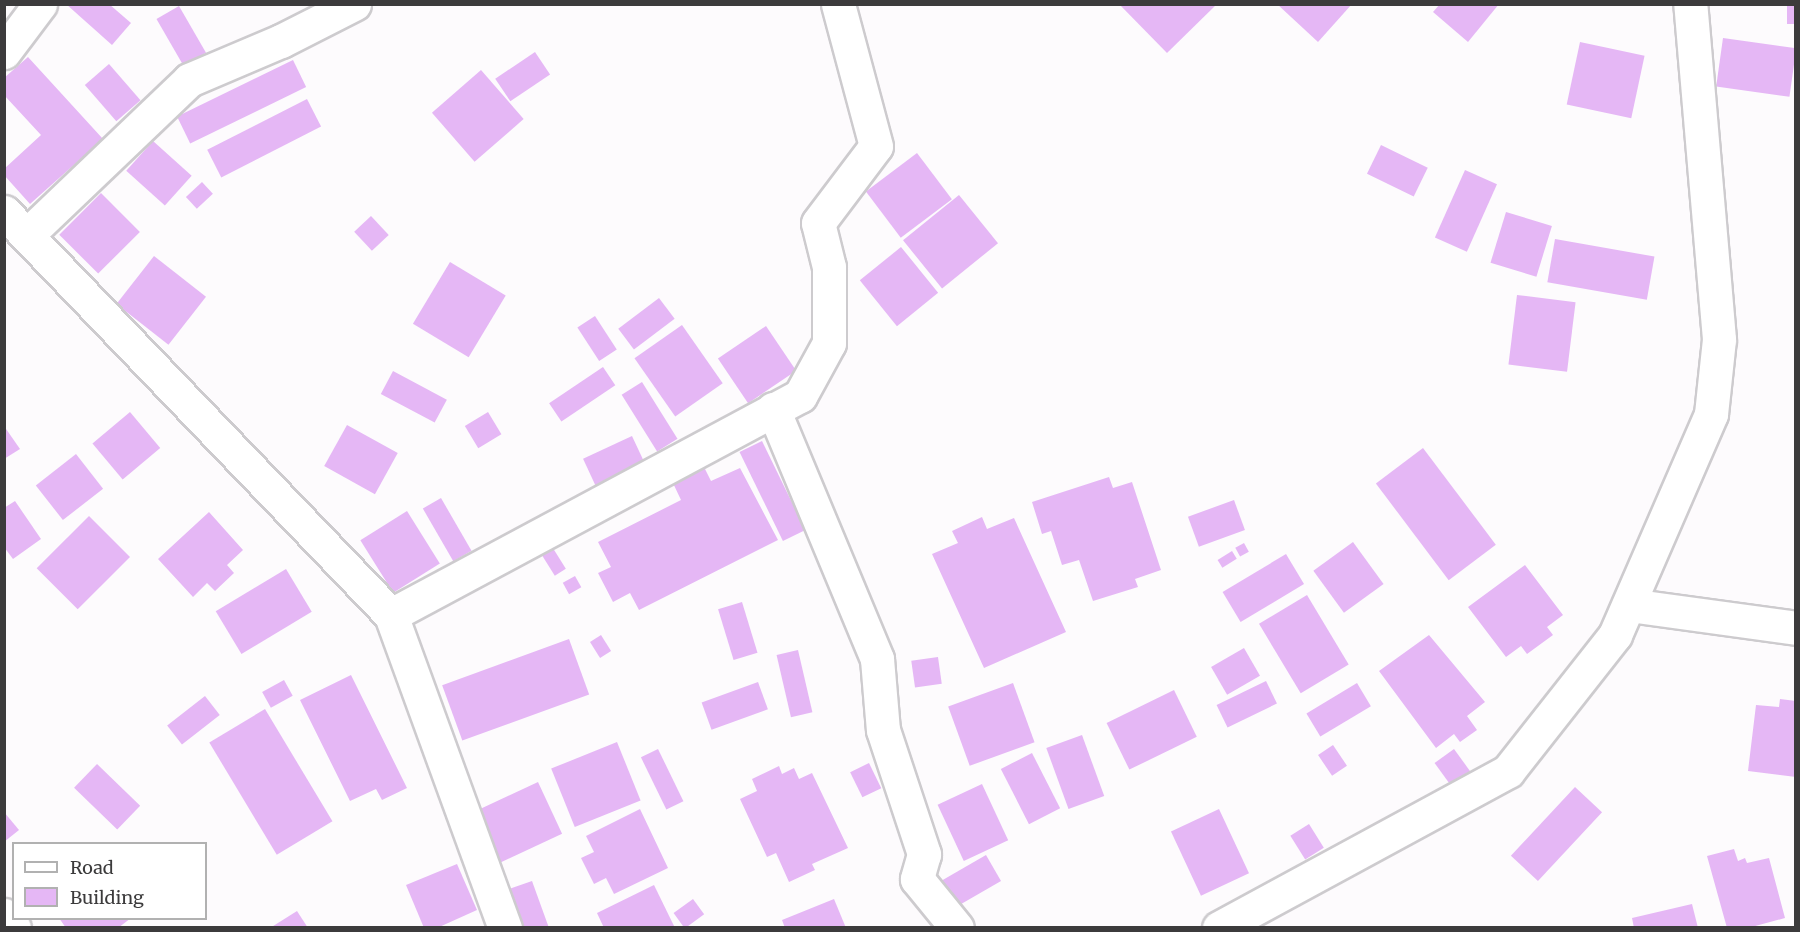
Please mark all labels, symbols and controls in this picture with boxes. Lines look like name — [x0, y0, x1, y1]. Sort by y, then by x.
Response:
legend — [12, 842, 207, 920]
text: Road — [70, 856, 114, 879]
text: Building — [70, 886, 144, 909]

